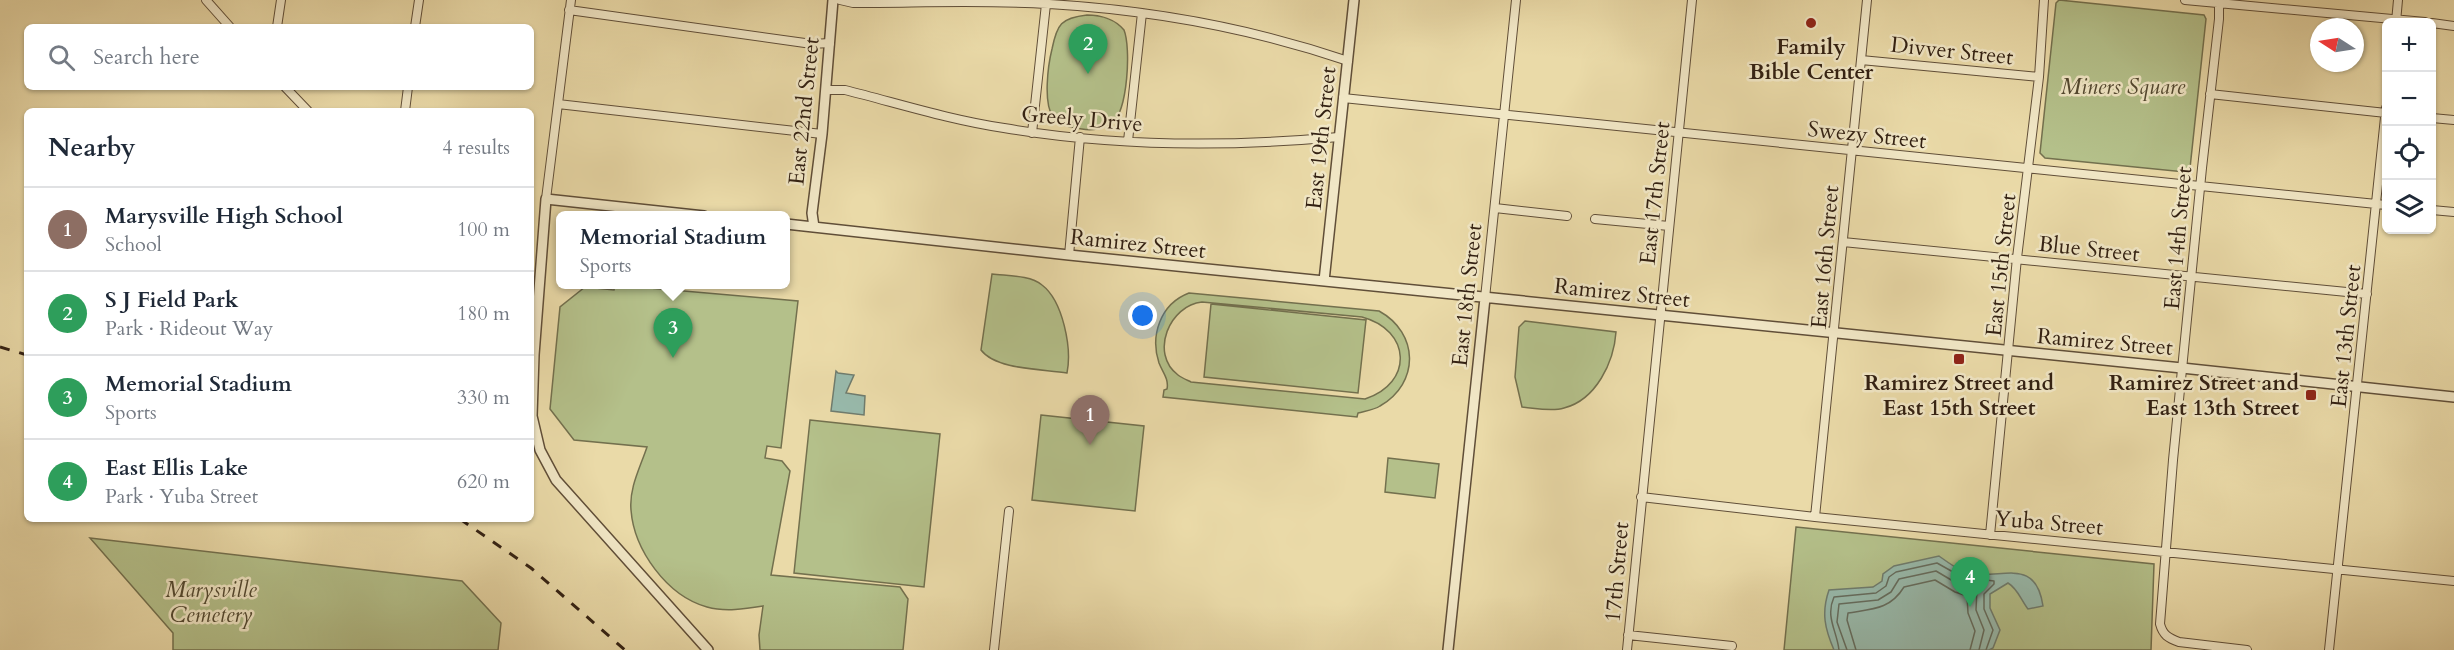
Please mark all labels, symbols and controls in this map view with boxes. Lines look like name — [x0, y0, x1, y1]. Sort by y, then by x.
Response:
marker: Family Bible Center — [1804, 16, 1818, 30]
north arrow — [2310, 18, 2364, 72]
map controls — [2382, 18, 2436, 234]
button: + — [2382, 18, 2436, 72]
search box — [24, 24, 534, 90]
pin: 2 — [1068, 25, 1108, 74]
street label: Divver Street — [1889, 30, 2015, 72]
place label: Family Bible Center — [1749, 32, 1873, 87]
street label: East 22nd Street — [781, 35, 827, 187]
icon: search — [45, 41, 78, 74]
text: Search here — [93, 42, 200, 72]
street label: East 19th Street — [1299, 65, 1343, 211]
park label: Miners Square — [2061, 72, 2186, 102]
button: − — [2382, 72, 2436, 126]
street label: Greely Drive — [1020, 99, 1144, 139]
street label: Swezy Street — [1806, 114, 1928, 156]
street label: East 17th Street — [1633, 120, 1677, 266]
button: locate — [2382, 126, 2436, 180]
text: Nearby — [48, 130, 136, 165]
text: 4 results — [442, 134, 510, 161]
street label: East 14th Street — [2157, 165, 2199, 311]
button: layers — [2382, 180, 2436, 234]
street label: East 16th Street — [1804, 184, 1846, 330]
street label: East 15th Street — [1979, 192, 2023, 338]
text: Marysville High School — [105, 201, 343, 231]
popup — [556, 211, 790, 289]
text: 1 — [62, 216, 73, 243]
text: 100 m — [457, 216, 510, 243]
text: Memorial Stadium — [580, 222, 766, 252]
street label: Ramirez Street — [1069, 222, 1207, 266]
street label: East 18th Street — [1445, 222, 1489, 368]
street label: Blue Street — [2037, 229, 2141, 269]
text: School — [105, 231, 162, 258]
text: Sports — [580, 252, 631, 279]
street label: East 13th Street — [2324, 263, 2368, 409]
street label: Ramirez Street — [1553, 271, 1691, 315]
text: S J Field Park — [105, 285, 239, 315]
text: 2 — [62, 300, 73, 327]
text: 180 m — [457, 300, 510, 327]
your location — [1128, 301, 1157, 330]
pin: 3 — [654, 308, 692, 358]
text: Park · Rideout Way — [105, 315, 273, 342]
street label: Ramirez Street — [2036, 321, 2174, 363]
marker: Ramirez Street and East 15th Street — [1952, 352, 1966, 366]
place label: Ramirez Street and East 15th Street — [1864, 368, 2055, 423]
place label: Ramirez Street and East 13th Street — [2109, 368, 2299, 423]
text: Memorial Stadium — [105, 369, 292, 399]
text: 3 — [62, 384, 73, 411]
text: 330 m — [457, 384, 510, 411]
marker: Ramirez Street and East 13th Street — [2304, 388, 2318, 402]
pin: 1 — [1070, 396, 1110, 445]
text: Sports — [105, 399, 157, 426]
text: East Ellis Lake — [105, 453, 248, 483]
text: 4 — [62, 468, 73, 495]
text: 620 m — [457, 468, 510, 495]
text: Park · Yuba Street — [105, 483, 258, 510]
street label: Yuba Street — [1993, 503, 2104, 543]
street label: 17th Street — [1598, 521, 1636, 623]
pin: 4 — [1950, 558, 1990, 607]
park label: Marysville Cemetery — [165, 575, 257, 630]

